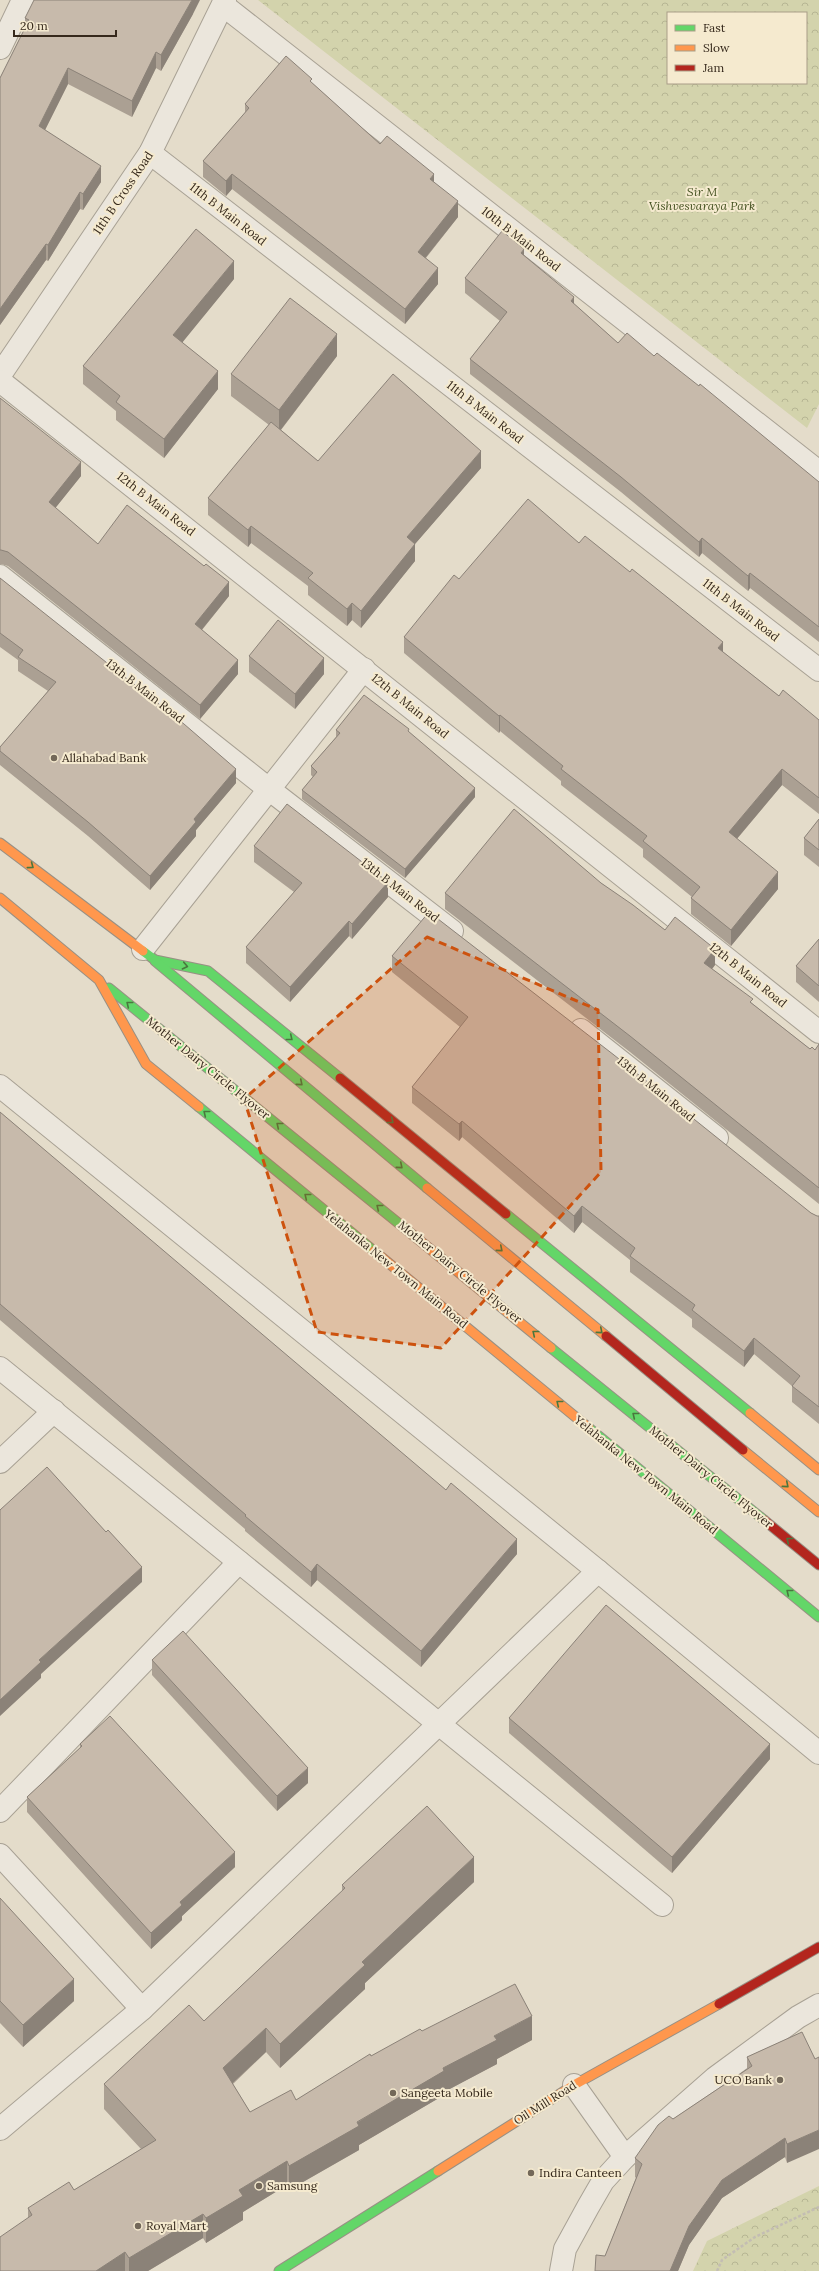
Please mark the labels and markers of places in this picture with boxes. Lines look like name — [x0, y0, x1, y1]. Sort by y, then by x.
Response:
place label: Allahabad Bank — [61, 750, 147, 765]
marker: Allahabad Bank — [49, 753, 59, 763]
place label: UCO Bank — [715, 2072, 773, 2087]
marker: UCO Bank — [775, 2075, 785, 2085]
place label: Sangeeta Mobile — [401, 2085, 493, 2100]
marker: Sangeeta Mobile — [388, 2088, 398, 2098]
place label: Indira Canteen — [539, 2165, 622, 2180]
marker: Indira Canteen — [526, 2168, 536, 2178]
place label: Samsung — [267, 2178, 318, 2193]
marker: Samsung — [254, 2181, 264, 2191]
place label: Royal Mart — [146, 2218, 207, 2233]
marker: Royal Mart — [133, 2221, 143, 2231]

